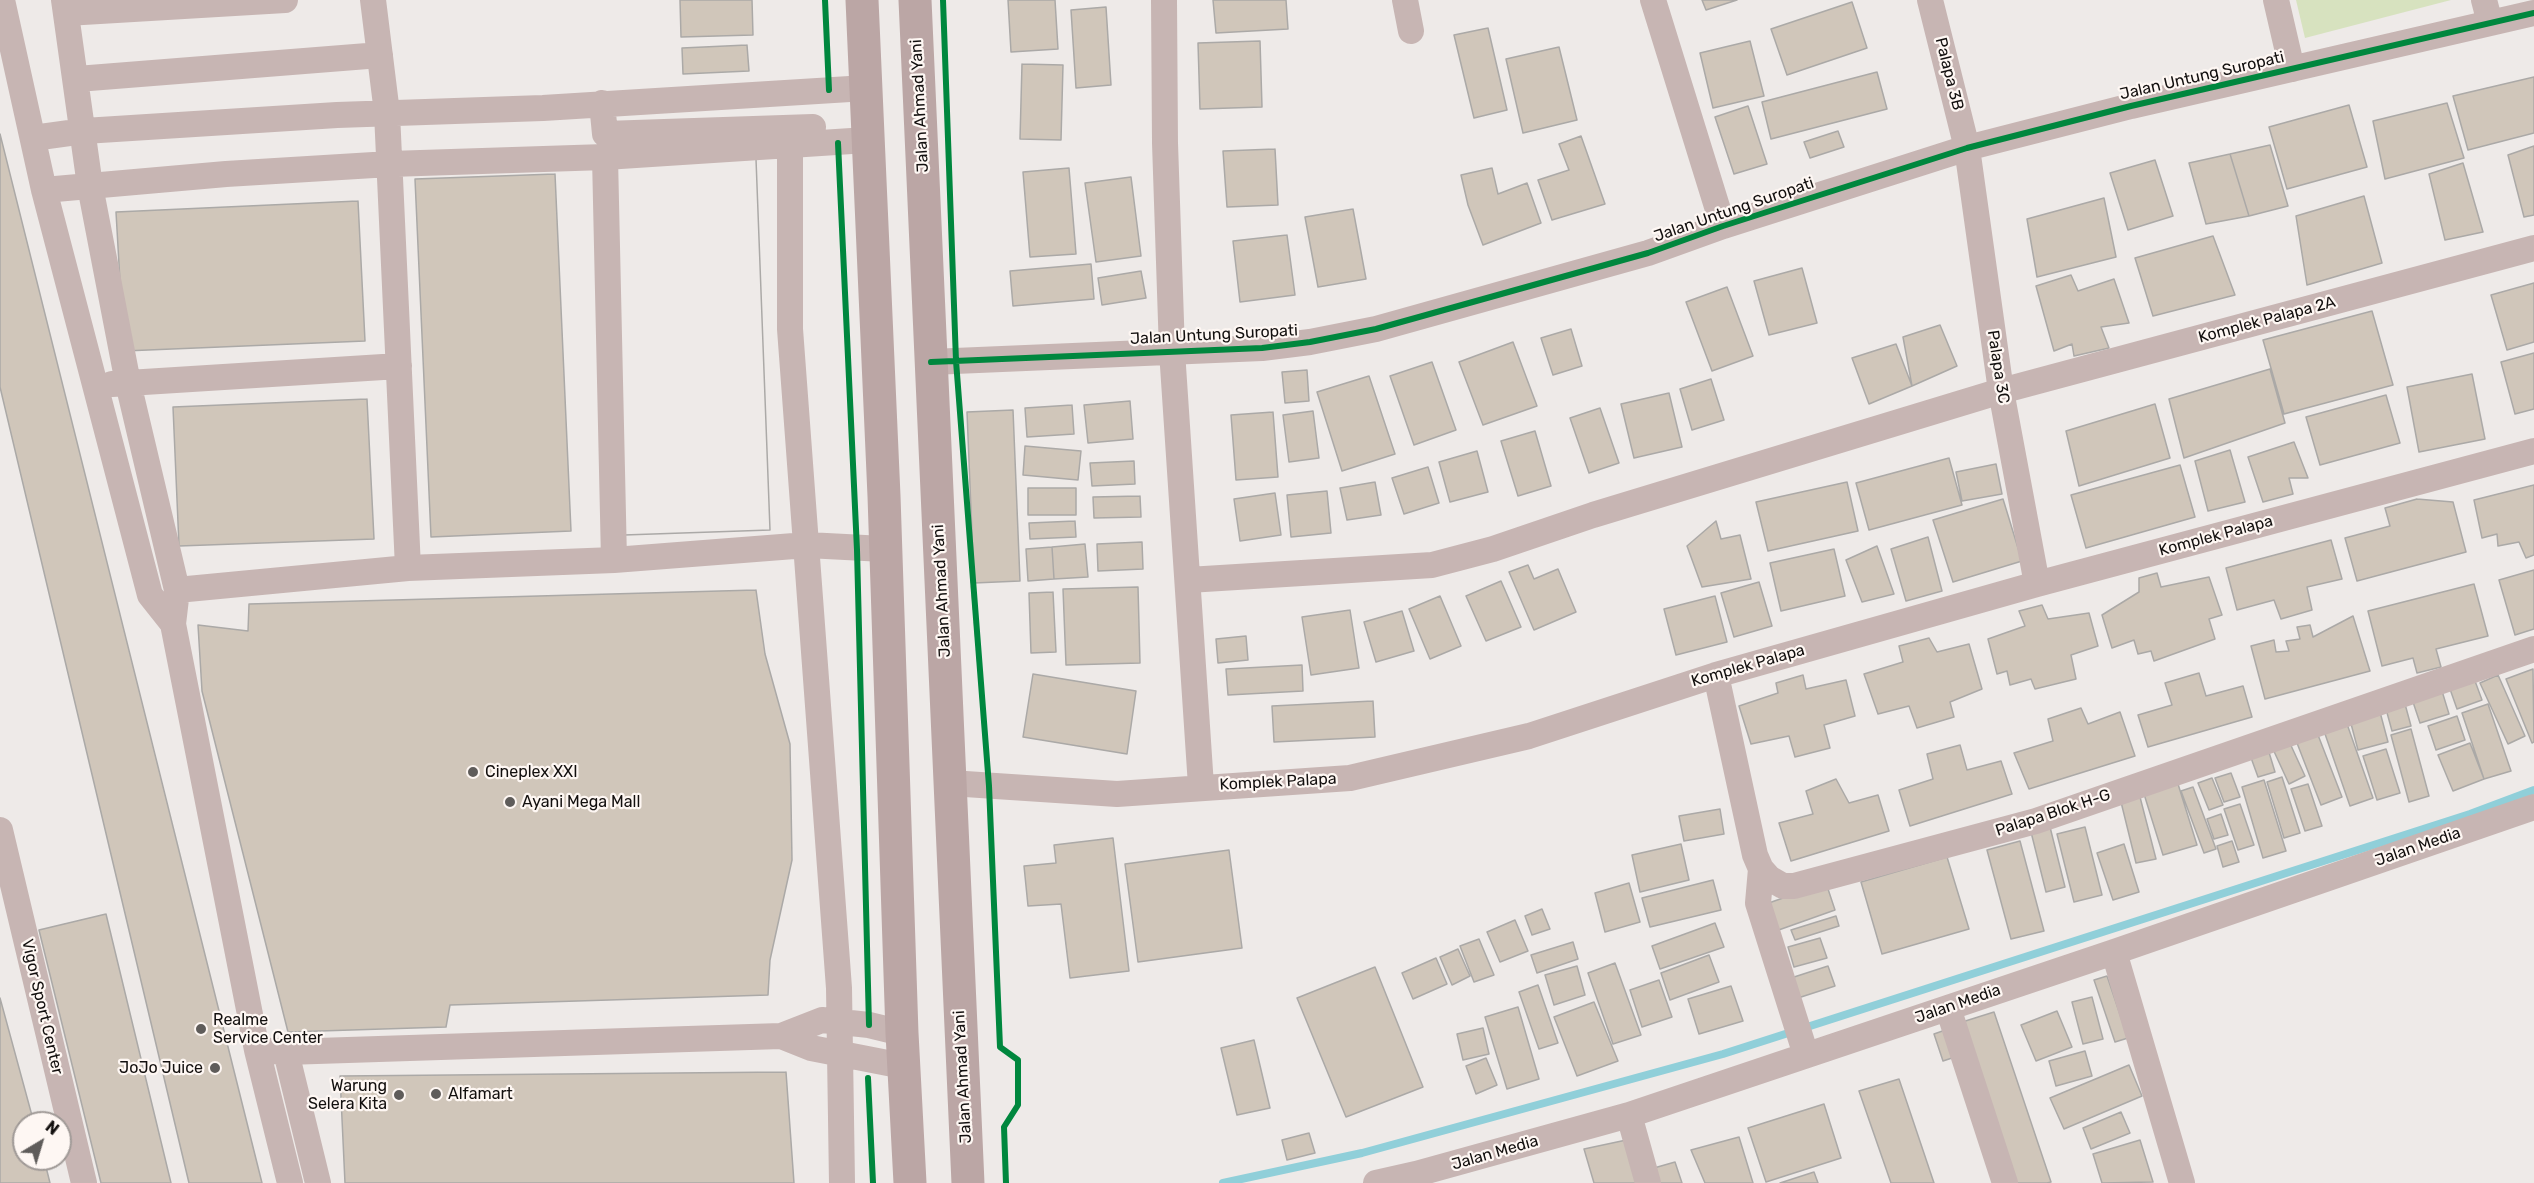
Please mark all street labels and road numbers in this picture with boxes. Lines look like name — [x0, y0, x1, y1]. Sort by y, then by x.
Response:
street label: Palapa 3B — [1931, 36, 1967, 112]
street label: Jalan Ahmad Yani — [907, 39, 933, 173]
street label: Jalan Untung Suropati — [2118, 48, 2286, 104]
street label: Jalan Untung Suropati — [1651, 174, 1817, 246]
street label: Komplek Palapa 2A — [2196, 292, 2338, 348]
street label: Jalan Untung Suropati — [1130, 321, 1298, 349]
street label: Palapa 3C — [1983, 329, 2013, 405]
street label: Komplek Palapa — [2157, 512, 2275, 560]
street label: Jalan Ahmad Yani — [929, 524, 955, 658]
street label: Komplek Palapa — [1689, 641, 1807, 691]
street label: Komplek Palapa — [1219, 769, 1337, 795]
street label: Palapa Blok H-G — [1993, 785, 2113, 841]
street label: Jalan Media — [2373, 823, 2463, 871]
street label: Vigor Sport Center — [17, 937, 67, 1077]
street label: Jalan Media — [1913, 980, 2003, 1028]
street label: Jalan Ahmad Yani — [950, 1010, 976, 1144]
street label: Jalan Media — [1450, 1131, 1540, 1175]

